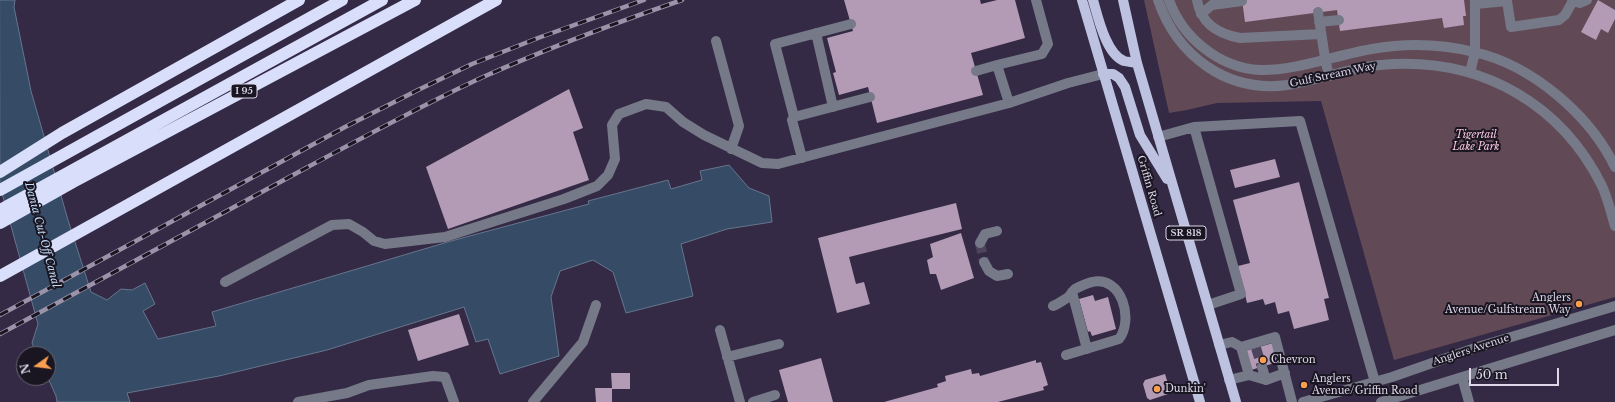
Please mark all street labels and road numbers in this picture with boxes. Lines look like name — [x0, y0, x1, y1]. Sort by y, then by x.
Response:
street label: Gulf Stream Way — [1289, 60, 1377, 90]
road number: I 95 — [231, 84, 257, 98]
street label: Griffin Road — [1135, 154, 1163, 218]
road number: SR 818 — [1166, 226, 1206, 240]
street label: Anglers Avenue — [1431, 332, 1511, 368]

